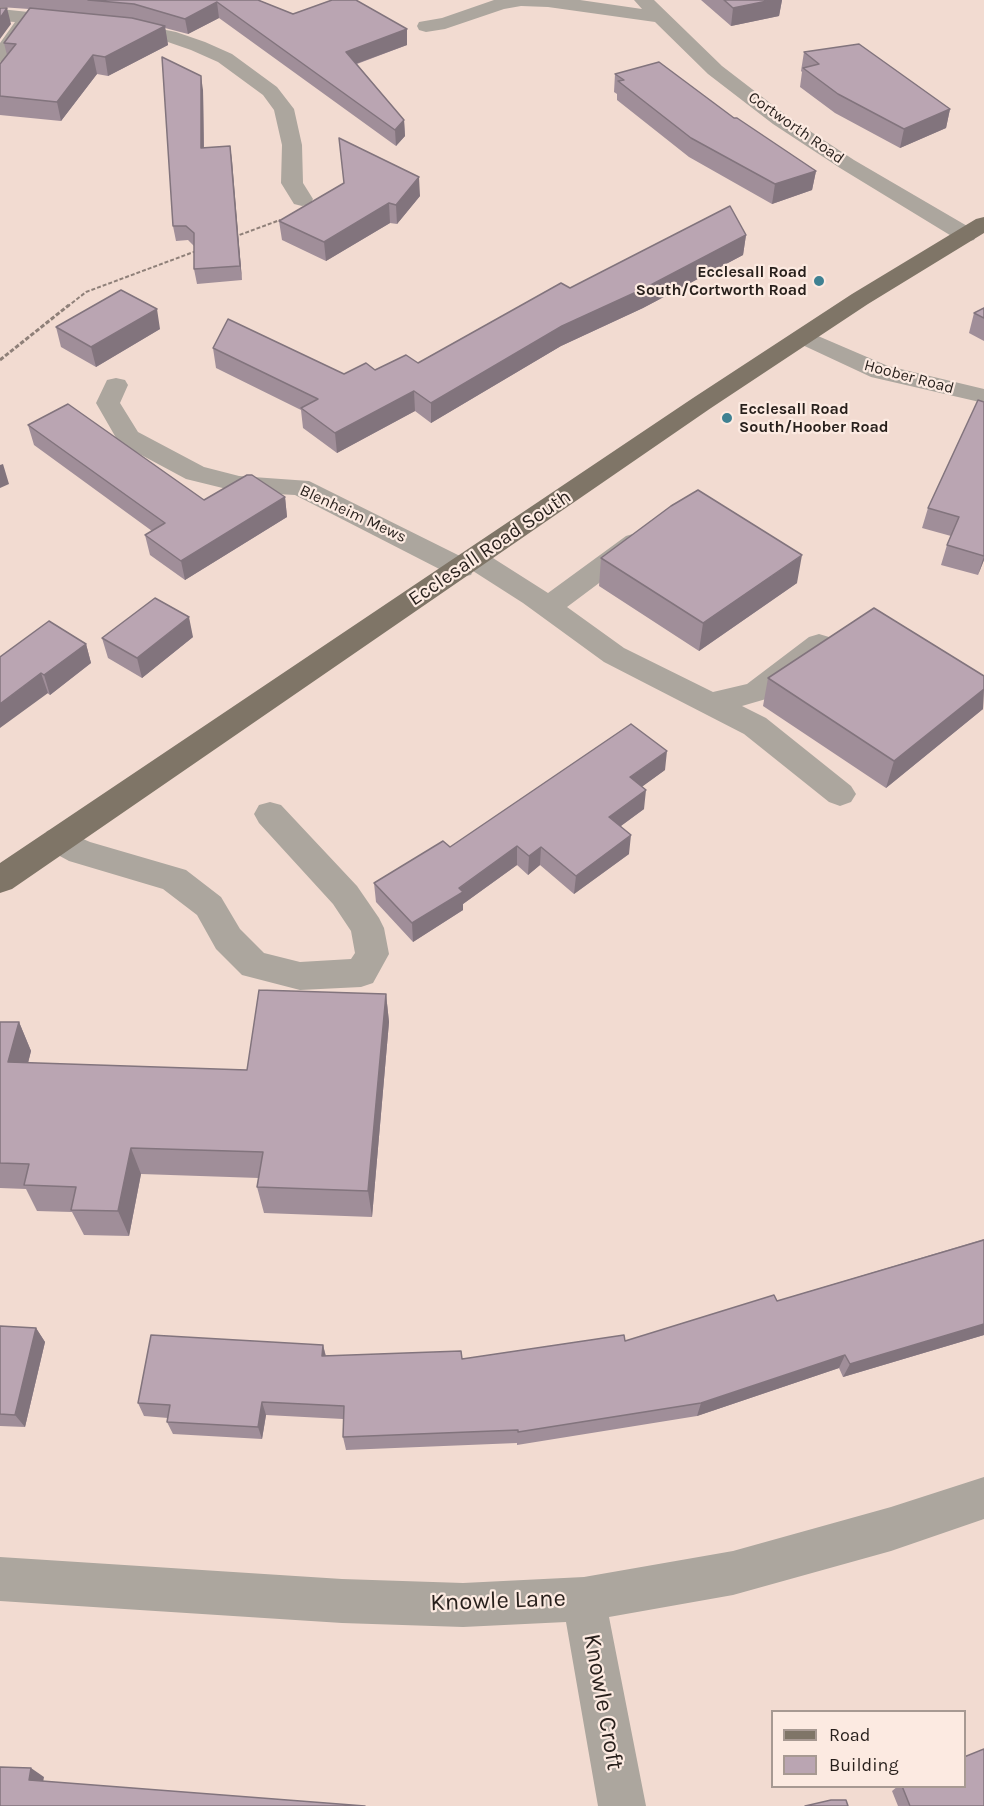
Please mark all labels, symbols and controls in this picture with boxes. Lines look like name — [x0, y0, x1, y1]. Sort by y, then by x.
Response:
street label: Cortworth Road — [744, 88, 848, 168]
place label: Ecclesall Road South/Cortworth Road — [636, 262, 807, 300]
marker: Ecclesall Road South/Cortworth Road — [812, 274, 826, 288]
street label: Hoober Road — [862, 356, 956, 398]
place label: Ecclesall Road South/Hoober Road — [739, 399, 889, 437]
marker: Ecclesall Road South/Hoober Road — [720, 411, 734, 425]
street label: Blenheim Mews — [297, 481, 409, 547]
street label: Ecclesall Road South — [404, 485, 576, 611]
street label: Knowle Lane — [430, 1584, 566, 1618]
street label: Knowle Croft — [577, 1632, 629, 1772]
legend — [771, 1710, 966, 1788]
text: Road — [829, 1724, 870, 1746]
text: Building — [829, 1754, 899, 1776]

